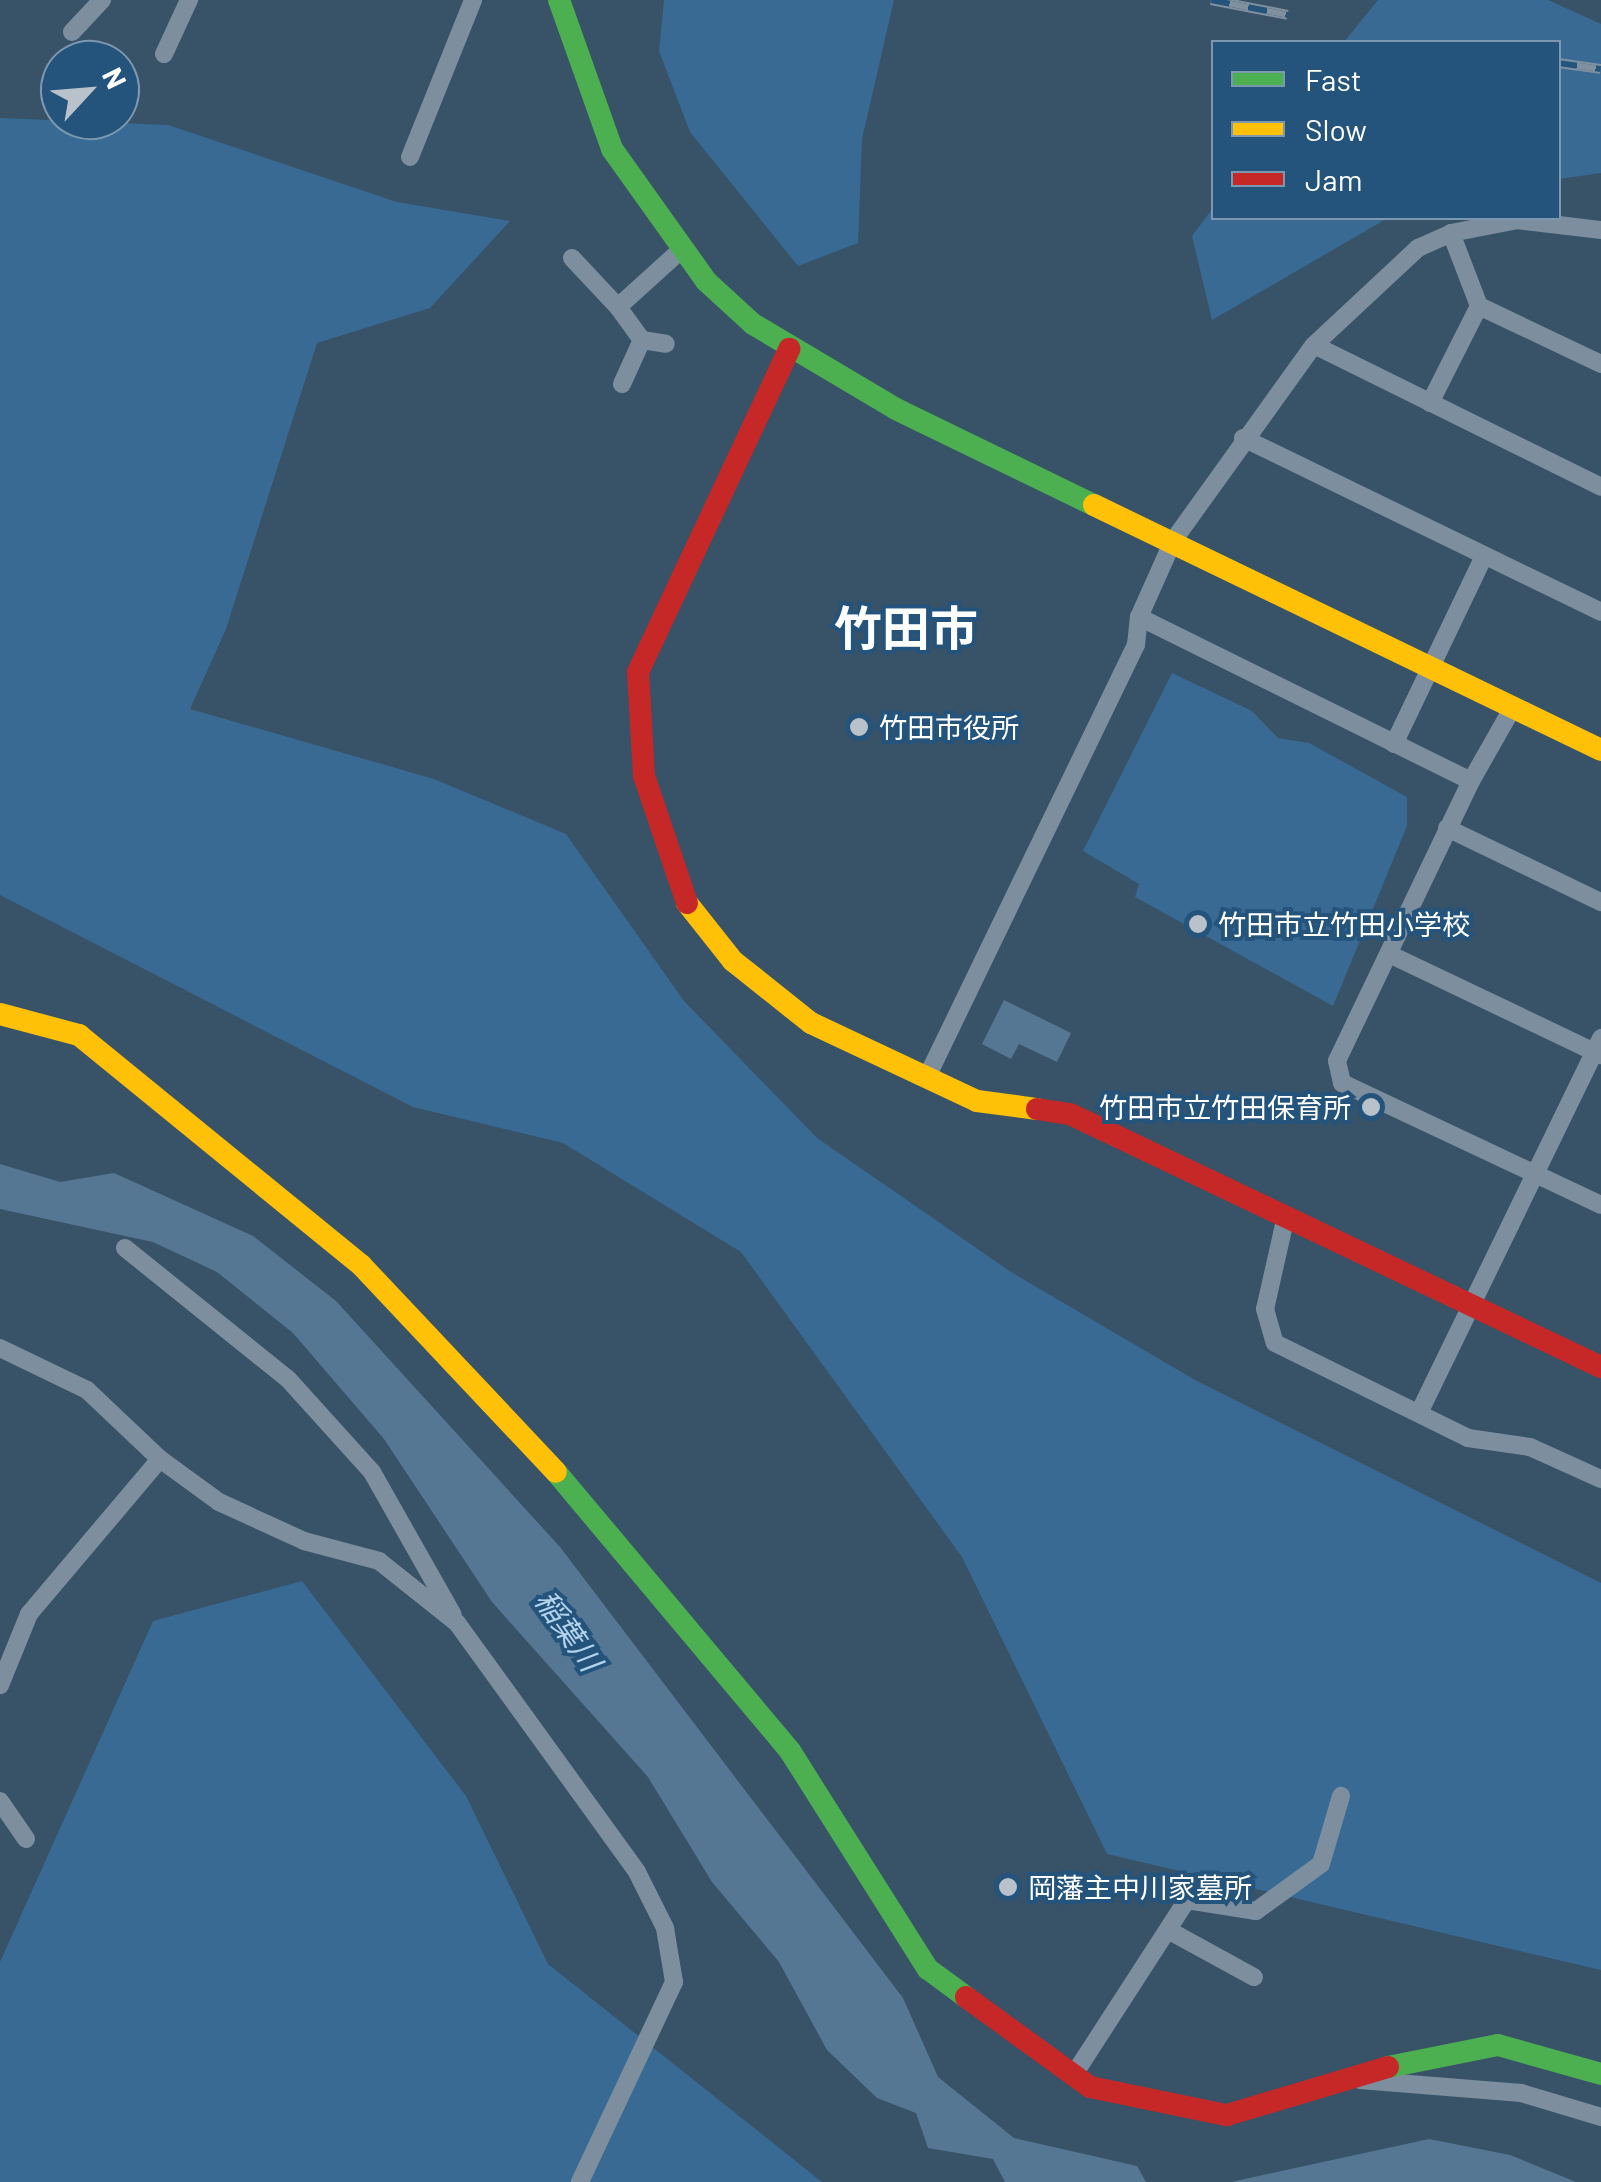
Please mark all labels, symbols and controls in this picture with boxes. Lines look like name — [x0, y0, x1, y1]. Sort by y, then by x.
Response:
north arrow — [40, 40, 140, 140]
legend — [1211, 40, 1561, 220]
text: Fast — [1305, 61, 1362, 97]
text: N — [96, 62, 135, 94]
text: Slow — [1305, 111, 1367, 147]
text: Jam — [1305, 161, 1362, 197]
district label: 竹田市 — [834, 599, 978, 657]
place label: 竹田市役所 — [879, 710, 1019, 744]
marker: 竹田市役所 — [848, 716, 870, 738]
place label: 竹田市立竹田小学校 — [1218, 907, 1470, 941]
marker: 竹田市立竹田小学校 — [1187, 913, 1209, 935]
place label: 竹田市立竹田保育所 — [1099, 1090, 1351, 1124]
marker: 竹田市立竹田保育所 — [1360, 1096, 1382, 1118]
water label: 稲葉川 — [528, 1583, 610, 1677]
place label: 岡藩主中川家墓所 — [1028, 1870, 1252, 1904]
marker: 岡藩主中川家墓所 — [997, 1876, 1019, 1898]

